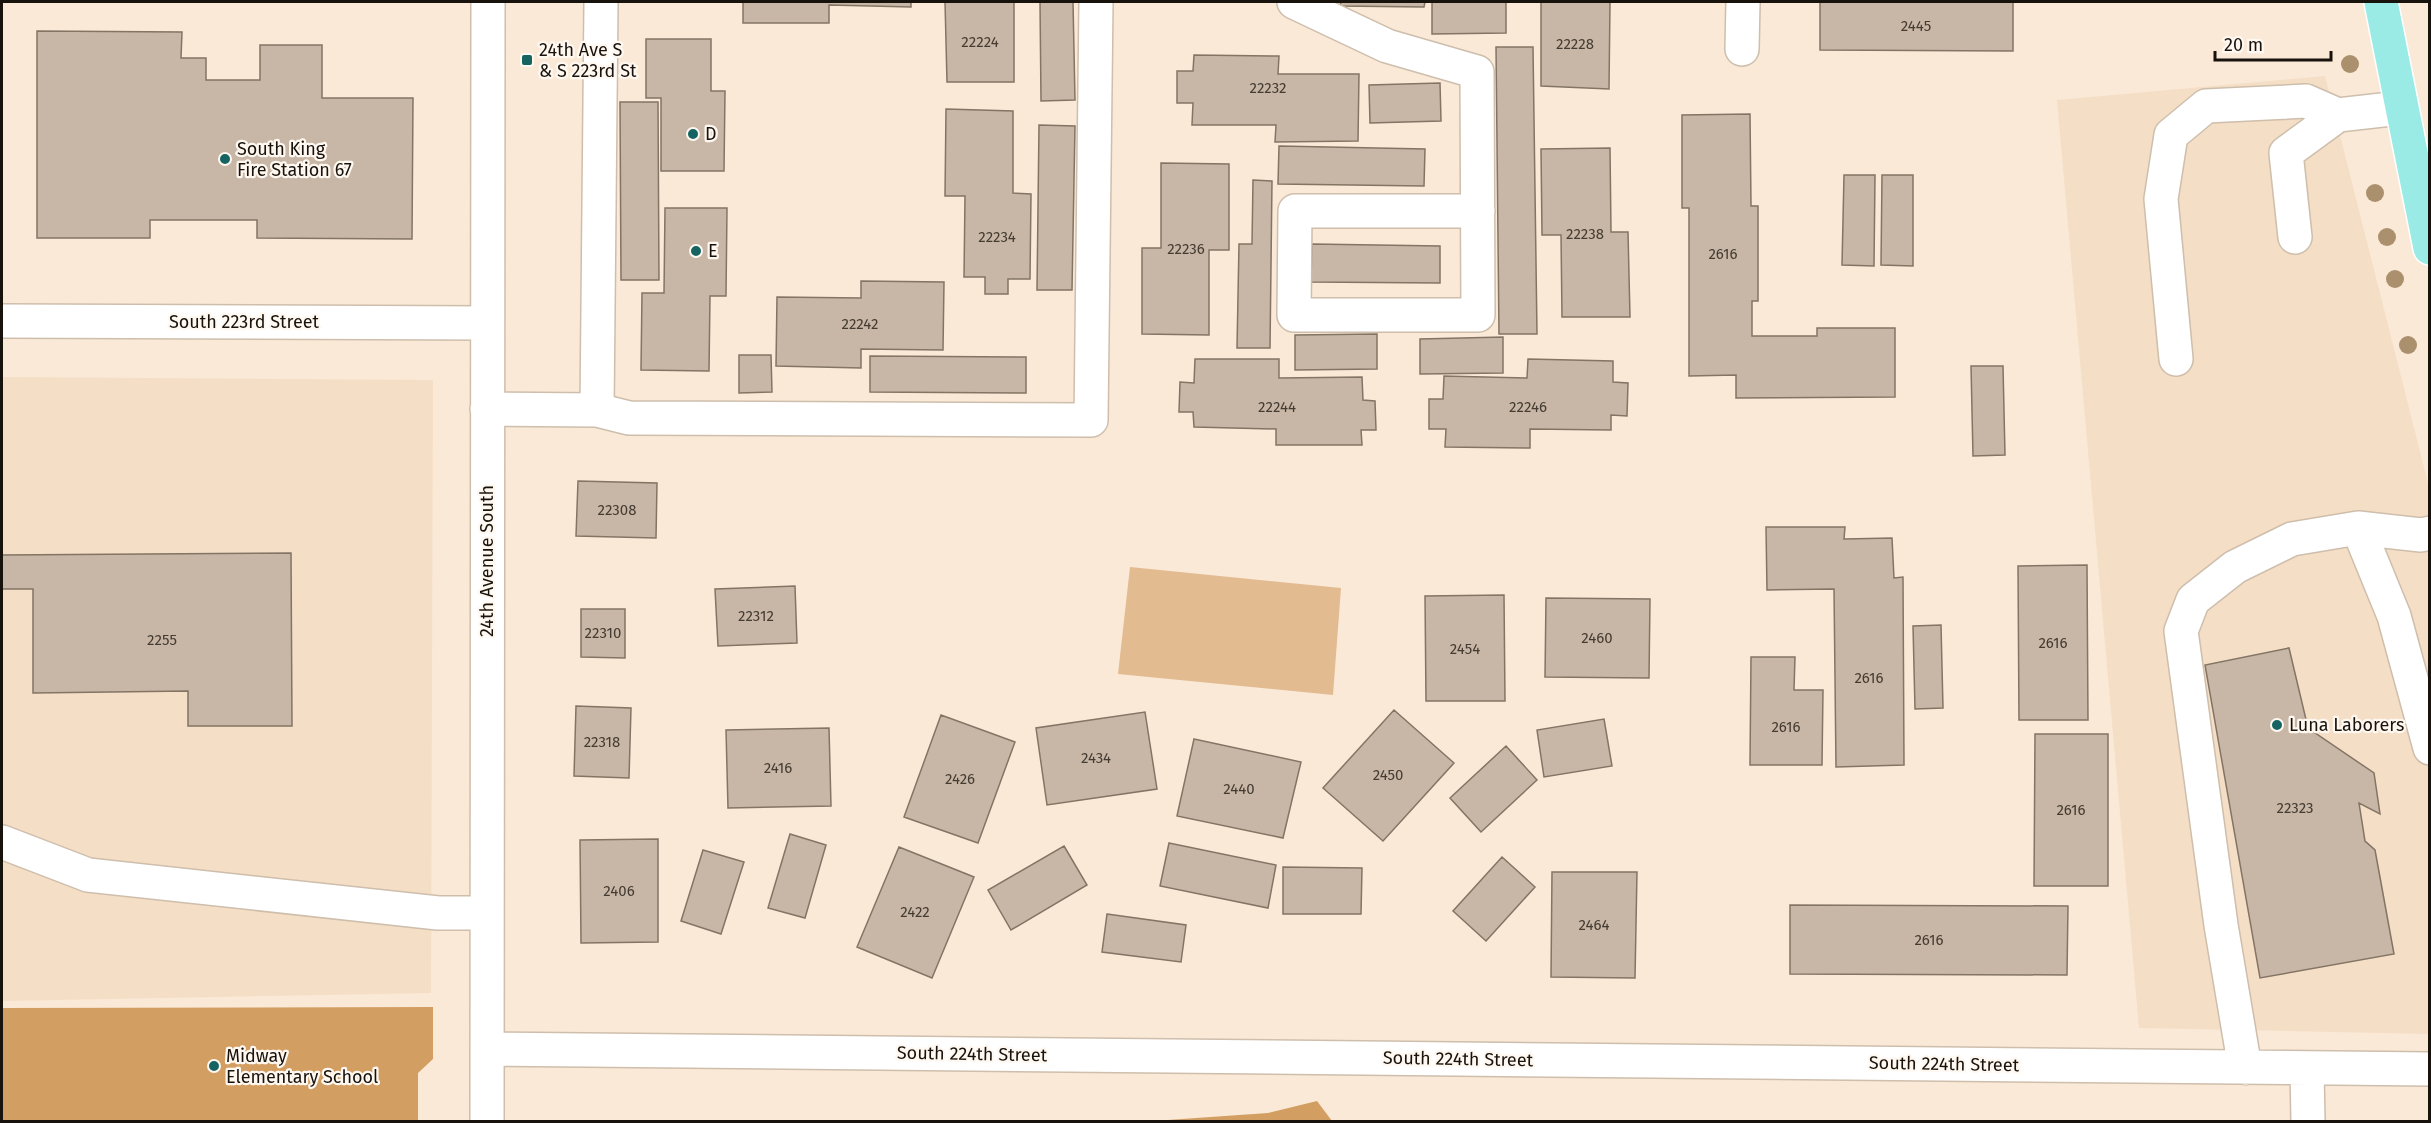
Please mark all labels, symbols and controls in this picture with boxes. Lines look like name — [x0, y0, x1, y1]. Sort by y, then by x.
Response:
house number: 2445 — [1901, 17, 1931, 35]
scale bar — [2215, 24, 2330, 62]
house number: 22224 — [961, 33, 999, 51]
text: 20 m — [2224, 34, 2263, 56]
house number: 22228 — [1556, 35, 1594, 53]
place label: 24th Ave S & S 223rd St — [539, 39, 637, 82]
marker: 24th Ave S & S 223rd St — [520, 53, 534, 67]
house number: 22232 — [1250, 79, 1286, 97]
place label: D — [705, 123, 717, 145]
marker: D — [686, 127, 700, 141]
place label: South King Fire Station 67 — [237, 138, 352, 181]
marker: South King Fire Station 67 — [218, 152, 232, 166]
house number: 22238 — [1566, 225, 1604, 243]
house number: 22234 — [978, 228, 1016, 246]
place label: E — [708, 240, 718, 262]
house number: 22236 — [1167, 240, 1205, 258]
marker: E — [689, 244, 703, 258]
house number: 2616 — [1708, 245, 1738, 263]
street label: South 223rd Street — [169, 311, 320, 333]
house number: 22242 — [842, 315, 878, 333]
house number: 22244 — [1258, 398, 1296, 416]
house number: 22246 — [1509, 398, 1547, 416]
street label: 24th Avenue South — [476, 485, 498, 637]
house number: 22308 — [598, 501, 636, 519]
house number: 22312 — [738, 607, 774, 625]
house number: 22310 — [585, 624, 621, 642]
house number: 2460 — [1581, 629, 1613, 647]
house number: 2255 — [147, 631, 177, 649]
house number: 2616 — [2038, 634, 2068, 652]
house number: 2454 — [1450, 640, 1480, 658]
house number: 2616 — [1854, 669, 1884, 687]
place label: Luna Laborers — [2289, 714, 2404, 736]
house number: 2616 — [1771, 718, 1801, 736]
marker: Luna Laborers — [2270, 718, 2284, 732]
house number: 22318 — [584, 733, 620, 751]
house number: 2434 — [1081, 749, 1111, 767]
house number: 2416 — [764, 759, 792, 777]
house number: 2450 — [1373, 766, 1403, 784]
house number: 2426 — [945, 770, 975, 788]
house number: 2440 — [1223, 780, 1255, 798]
house number: 22323 — [2277, 799, 2313, 817]
house number: 2616 — [2056, 801, 2086, 819]
house number: 2406 — [603, 882, 635, 900]
house number: 2422 — [900, 903, 930, 921]
house number: 2464 — [1579, 916, 1610, 934]
house number: 2616 — [1914, 931, 1944, 949]
street label: South 224th Street — [897, 1042, 1048, 1066]
place label: Midway Elementary School — [226, 1045, 378, 1088]
street label: South 224th Street — [1383, 1047, 1534, 1071]
street label: South 224th Street — [1869, 1052, 2020, 1076]
marker: Midway Elementary School — [207, 1059, 221, 1073]

